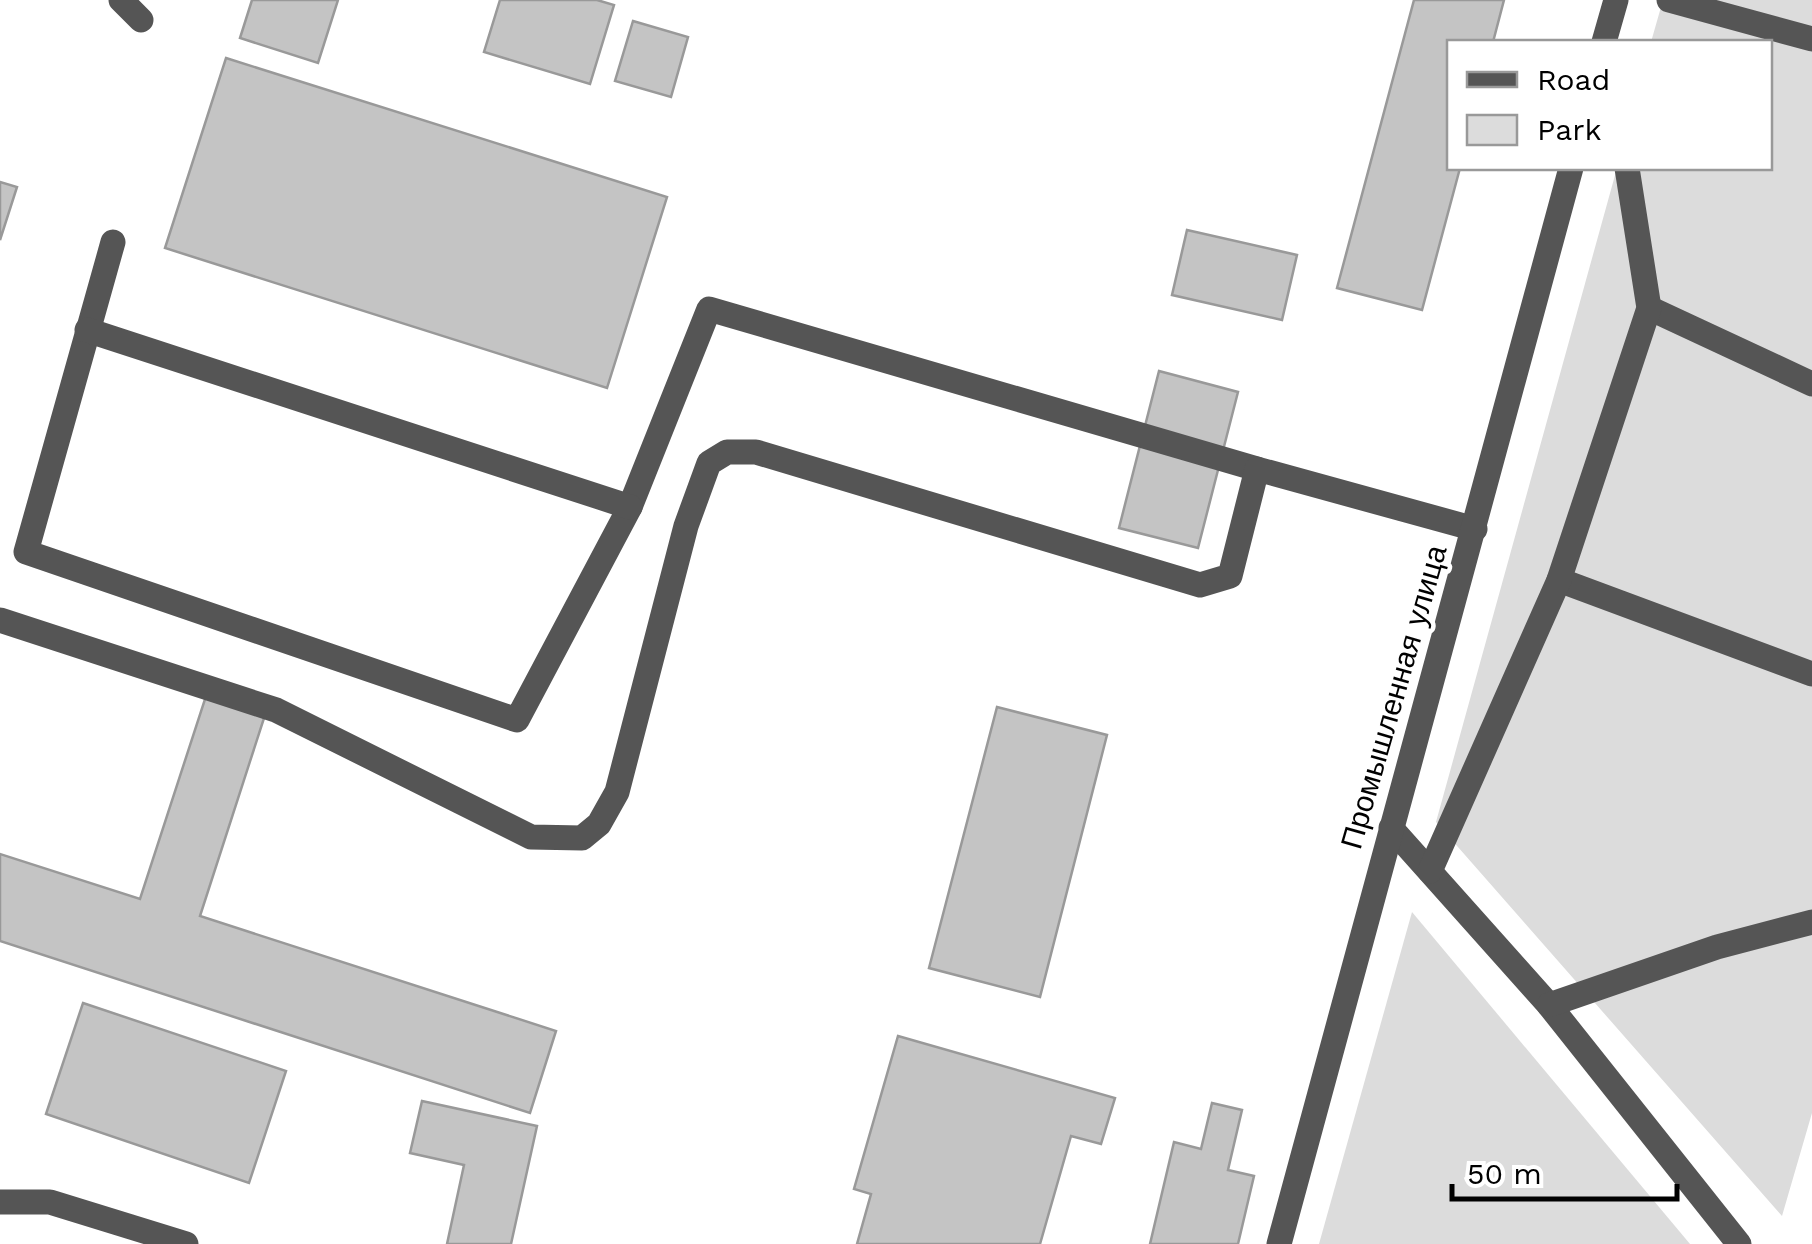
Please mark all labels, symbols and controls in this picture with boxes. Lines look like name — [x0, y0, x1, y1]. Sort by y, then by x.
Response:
legend — [1447, 40, 1772, 170]
text: Road — [1537, 62, 1610, 97]
text: Park — [1537, 112, 1602, 147]
street label: Промышленная улица — [1333, 541, 1454, 853]
scale bar — [1452, 1139, 1677, 1201]
text: 50 m — [1467, 1156, 1542, 1191]

